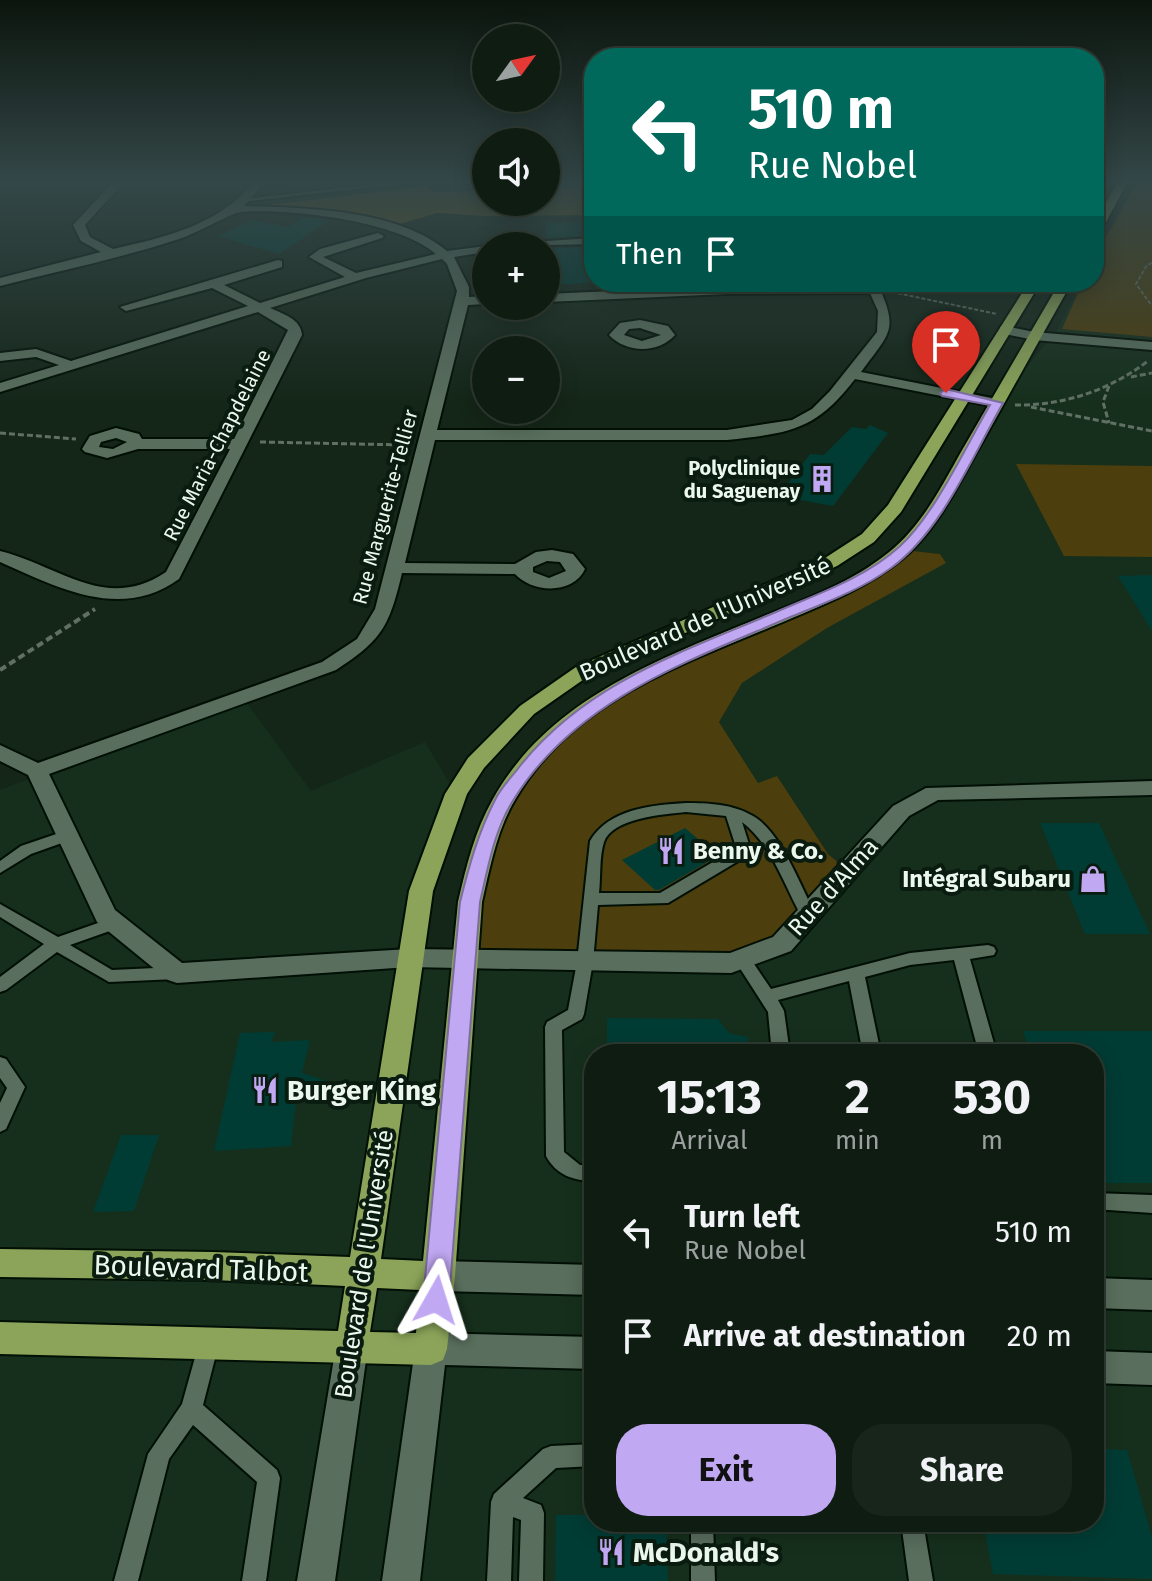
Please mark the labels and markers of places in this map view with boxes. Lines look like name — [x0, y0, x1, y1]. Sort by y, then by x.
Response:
pin — [912, 311, 980, 393]
place label: Polyclinique du Saguenay — [684, 456, 801, 503]
building icon: Polyclinique du Saguenay — [807, 464, 837, 494]
restaurant icon: Benny & Co. — [656, 836, 686, 866]
place label: Benny & Co. — [693, 837, 824, 865]
shop icon: Intégral Subaru — [1078, 864, 1108, 894]
place label: Intégral Subaru — [902, 865, 1071, 893]
place label: Burger King — [287, 1074, 437, 1107]
restaurant icon: Burger King — [250, 1075, 280, 1105]
place label: McDonald's — [633, 1536, 779, 1569]
restaurant icon: McDonald's — [596, 1537, 626, 1567]

